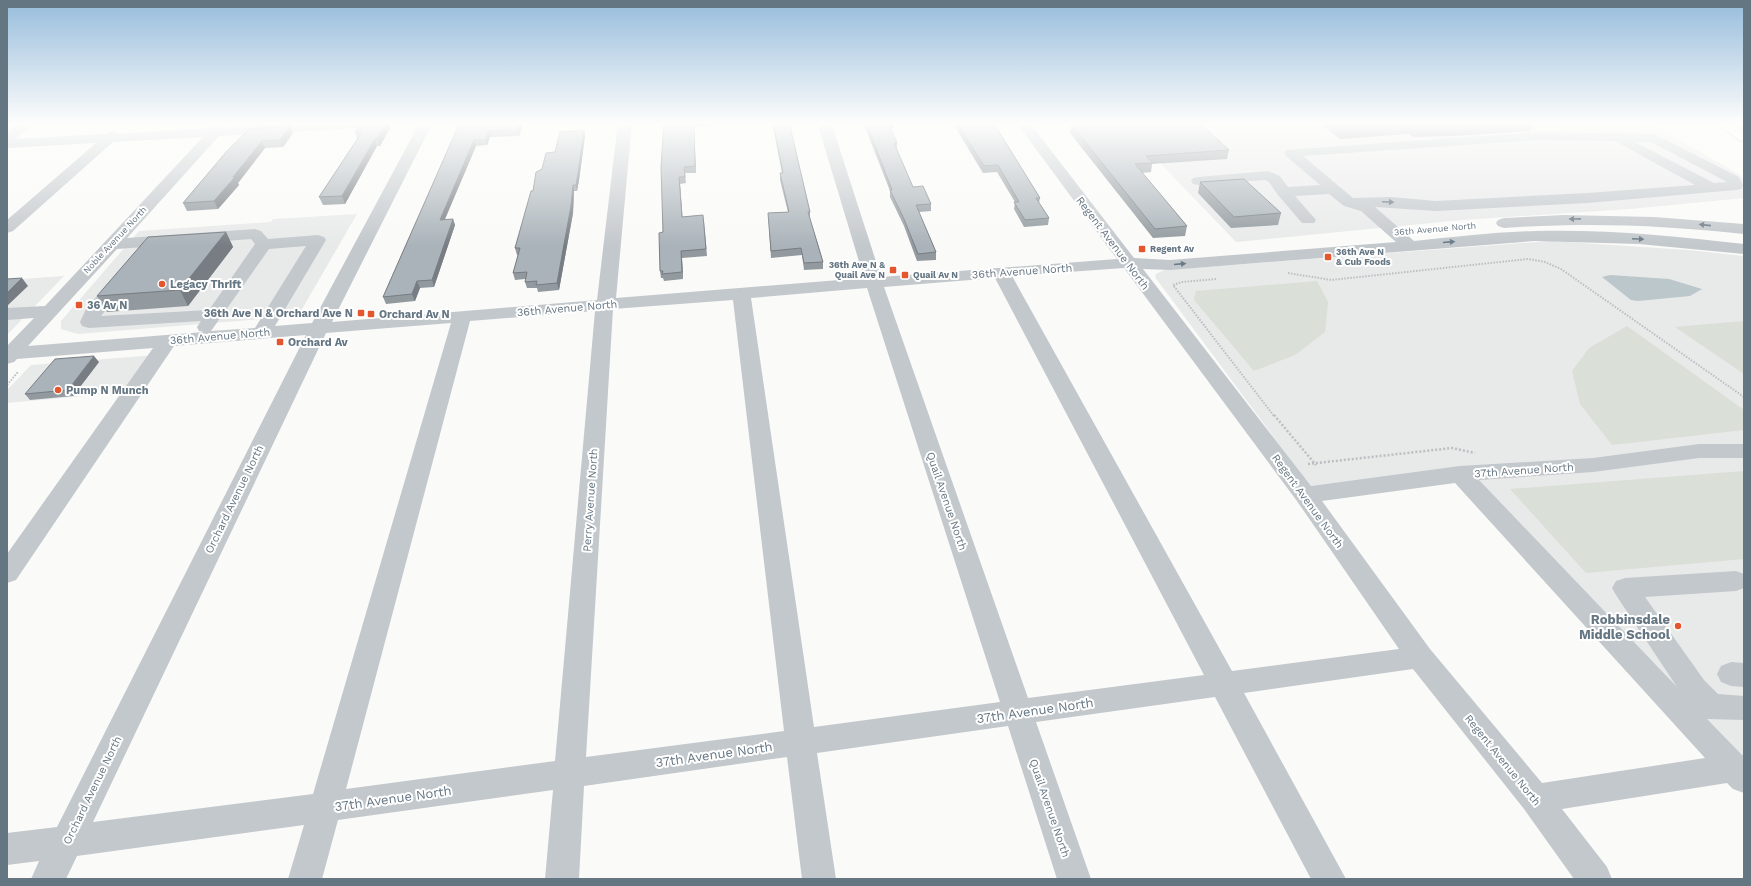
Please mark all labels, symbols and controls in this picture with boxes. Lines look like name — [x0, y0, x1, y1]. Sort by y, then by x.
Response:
street label: Regent Avenue North — [1073, 194, 1152, 292]
one-way arrow — [1382, 198, 1394, 205]
street label: Noble Avenue North — [81, 204, 149, 276]
one-way arrow — [1569, 215, 1581, 222]
street label: 36th Avenue North — [1394, 220, 1476, 238]
one-way arrow — [1699, 221, 1711, 228]
one-way arrow — [1632, 236, 1644, 243]
one-way arrow — [1443, 239, 1455, 246]
marker: Regent Av — [1137, 244, 1147, 254]
place label: Regent Av — [1150, 244, 1195, 254]
place label: 36th Ave N & Cub Foods — [1336, 247, 1391, 267]
marker: 36th Ave N & Cub Foods — [1323, 252, 1333, 262]
place label: 36th Ave N & Quail Ave N — [829, 260, 885, 280]
one-way arrow — [1174, 261, 1186, 268]
street label: 36th Avenue North — [971, 262, 1073, 281]
marker: 36th Ave N & Quail Ave N — [888, 265, 898, 275]
marker: Quail Av N — [900, 270, 910, 280]
place label: Quail Av N — [913, 270, 958, 280]
place label: Legacy Thrift — [170, 278, 241, 291]
marker: Legacy Thrift — [157, 279, 167, 289]
street label: 36th Avenue North — [516, 298, 618, 319]
place label: 36 Av N — [87, 299, 127, 312]
marker: 36 Av N — [74, 300, 84, 310]
place label: 36th Ave N & Orchard Ave N — [204, 307, 353, 320]
marker: 36th Ave N & Orchard Ave N — [356, 308, 366, 318]
place label: Orchard Av N — [379, 308, 450, 321]
marker: Orchard Av N — [366, 309, 376, 319]
street label: 36th Avenue North — [169, 326, 271, 347]
place label: Orchard Av — [288, 336, 349, 349]
marker: Orchard Av — [275, 337, 285, 347]
place label: Pump N Munch — [66, 384, 149, 397]
marker: Pump N Munch — [53, 385, 63, 395]
street label: Orchard Avenue North — [203, 443, 266, 556]
street label: Perry Avenue North — [580, 448, 601, 552]
street label: Quail Avenue North — [924, 450, 969, 552]
street label: Regent Avenue North — [1269, 452, 1346, 551]
street label: 37th Avenue North — [1474, 461, 1574, 480]
place label: Robbinsdale Middle School — [1579, 612, 1671, 642]
marker: Robbinsdale Middle School — [1673, 621, 1683, 631]
street label: 37th Avenue North — [976, 695, 1094, 726]
street label: Regent Avenue North — [1462, 712, 1543, 808]
street label: Orchard Avenue North — [61, 734, 124, 847]
street label: 37th Avenue North — [655, 739, 773, 770]
street label: Quail Avenue North — [1027, 757, 1072, 859]
street label: 37th Avenue North — [334, 783, 452, 814]

